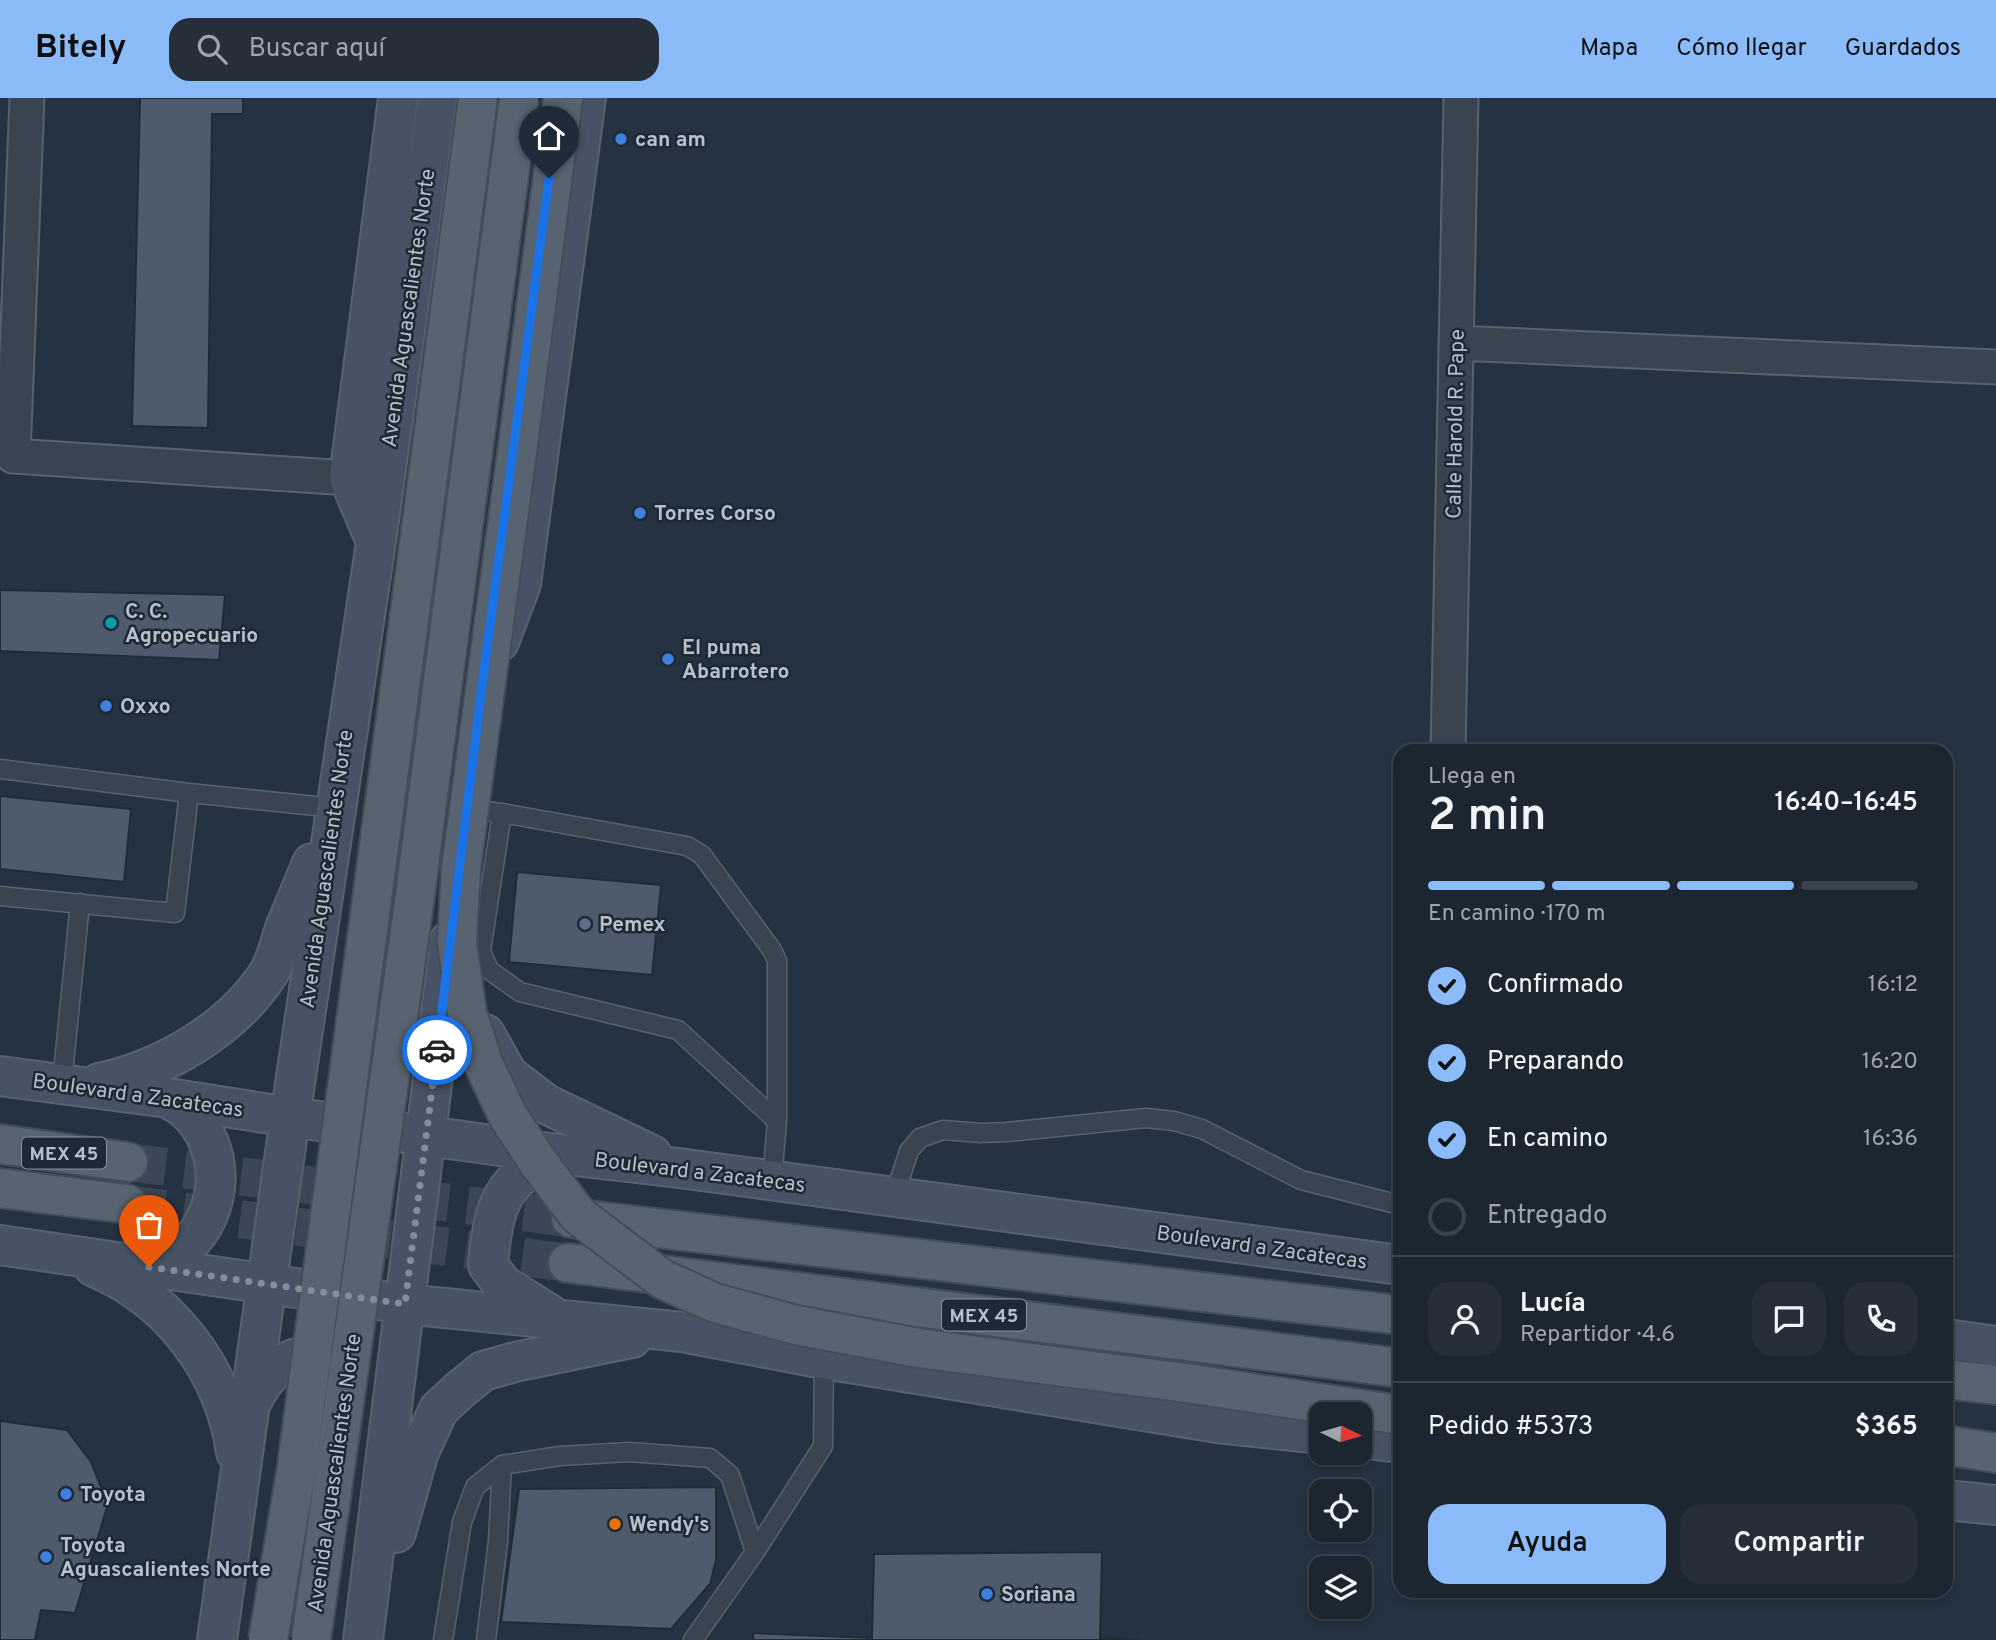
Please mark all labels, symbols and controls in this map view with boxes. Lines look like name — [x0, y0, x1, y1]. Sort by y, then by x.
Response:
search box — [169, 18, 659, 81]
text: Bitely — [35, 28, 127, 70]
icon: search — [193, 30, 231, 68]
text: Buscar aquí — [249, 33, 385, 66]
text: Mapa — [1580, 34, 1638, 64]
text: Cómo llegar — [1676, 34, 1807, 64]
text: Guardados — [1845, 34, 1961, 64]
pin — [519, 106, 579, 178]
icon: home — [530, 117, 568, 155]
place label: can am — [635, 127, 706, 154]
marker: can am — [613, 131, 629, 147]
street label: Avenida Aguascalientes Norte — [377, 167, 442, 449]
street label: Calle Harold R. Pape — [1441, 329, 1472, 519]
place label: Torres Corso — [654, 501, 776, 528]
marker: Torres Corso — [632, 505, 648, 521]
place label: C. C. Agropecuario — [125, 599, 258, 650]
marker: C. C. Agropecuario — [103, 615, 119, 631]
place label: El puma Abarrotero — [682, 635, 789, 686]
marker: El puma Abarrotero — [660, 651, 676, 667]
place label: Oxxo — [120, 694, 171, 721]
marker: Oxxo — [98, 698, 114, 714]
street label: Avenida Aguascalientes Norte — [295, 728, 360, 1010]
text: Llega en — [1428, 763, 1516, 792]
text: 16:40–16:45 — [1775, 787, 1918, 820]
text: 2 min — [1428, 788, 1547, 847]
text: En camino · 170 m — [1428, 900, 1605, 929]
place label: Pemex — [599, 912, 666, 939]
marker: Pemex — [577, 916, 593, 932]
icon: check — [1428, 967, 1466, 1005]
text: Confirmado — [1487, 969, 1624, 1002]
text: 16:12 — [1868, 971, 1918, 1000]
courier — [402, 1015, 472, 1085]
icon: car — [418, 1031, 456, 1069]
icon: check — [1428, 1044, 1466, 1082]
text: Preparando — [1487, 1046, 1624, 1079]
text: 16:20 — [1862, 1048, 1918, 1077]
street label: Boulevard a Zacatecas — [31, 1068, 245, 1125]
icon: check — [1428, 1121, 1466, 1159]
text: En camino — [1487, 1123, 1608, 1156]
text: 16:36 — [1863, 1125, 1918, 1154]
road number: MEX 45 — [22, 1138, 106, 1168]
street label: Boulevard a Zacatecas — [593, 1147, 807, 1200]
pin — [119, 1195, 179, 1267]
text: Entregado — [1487, 1200, 1607, 1233]
icon: bag — [130, 1206, 168, 1244]
street label: Boulevard a Zacatecas — [1155, 1220, 1369, 1277]
button: person — [1428, 1282, 1502, 1356]
button: chat — [1752, 1282, 1826, 1356]
button: phone — [1844, 1282, 1918, 1356]
text: Lucía — [1520, 1288, 1586, 1321]
road number: MEX 45 — [942, 1300, 1026, 1330]
text: Repartidor · 4.6 — [1520, 1321, 1675, 1350]
street label: Avenida Aguascalientes Norte — [303, 1332, 368, 1614]
north arrow — [1309, 1402, 1372, 1465]
map controls — [1309, 1402, 1372, 1619]
text: Pedido #5373 — [1428, 1411, 1594, 1444]
text: $365 — [1855, 1411, 1918, 1444]
button: locate — [1309, 1479, 1372, 1542]
place label: Toyota — [80, 1482, 146, 1509]
marker: Toyota — [58, 1486, 74, 1502]
button: Ayuda — [1428, 1504, 1666, 1584]
button: Compartir — [1680, 1504, 1918, 1584]
place label: Wendy's — [629, 1512, 710, 1539]
marker: Wendy's — [607, 1516, 623, 1532]
place label: Toyota Aguascalientes Norte — [60, 1533, 271, 1584]
marker: Toyota Aguascalientes Norte — [38, 1549, 54, 1565]
button: layers — [1309, 1556, 1372, 1619]
place label: Soriana — [1001, 1582, 1076, 1609]
marker: Soriana — [979, 1586, 995, 1602]

